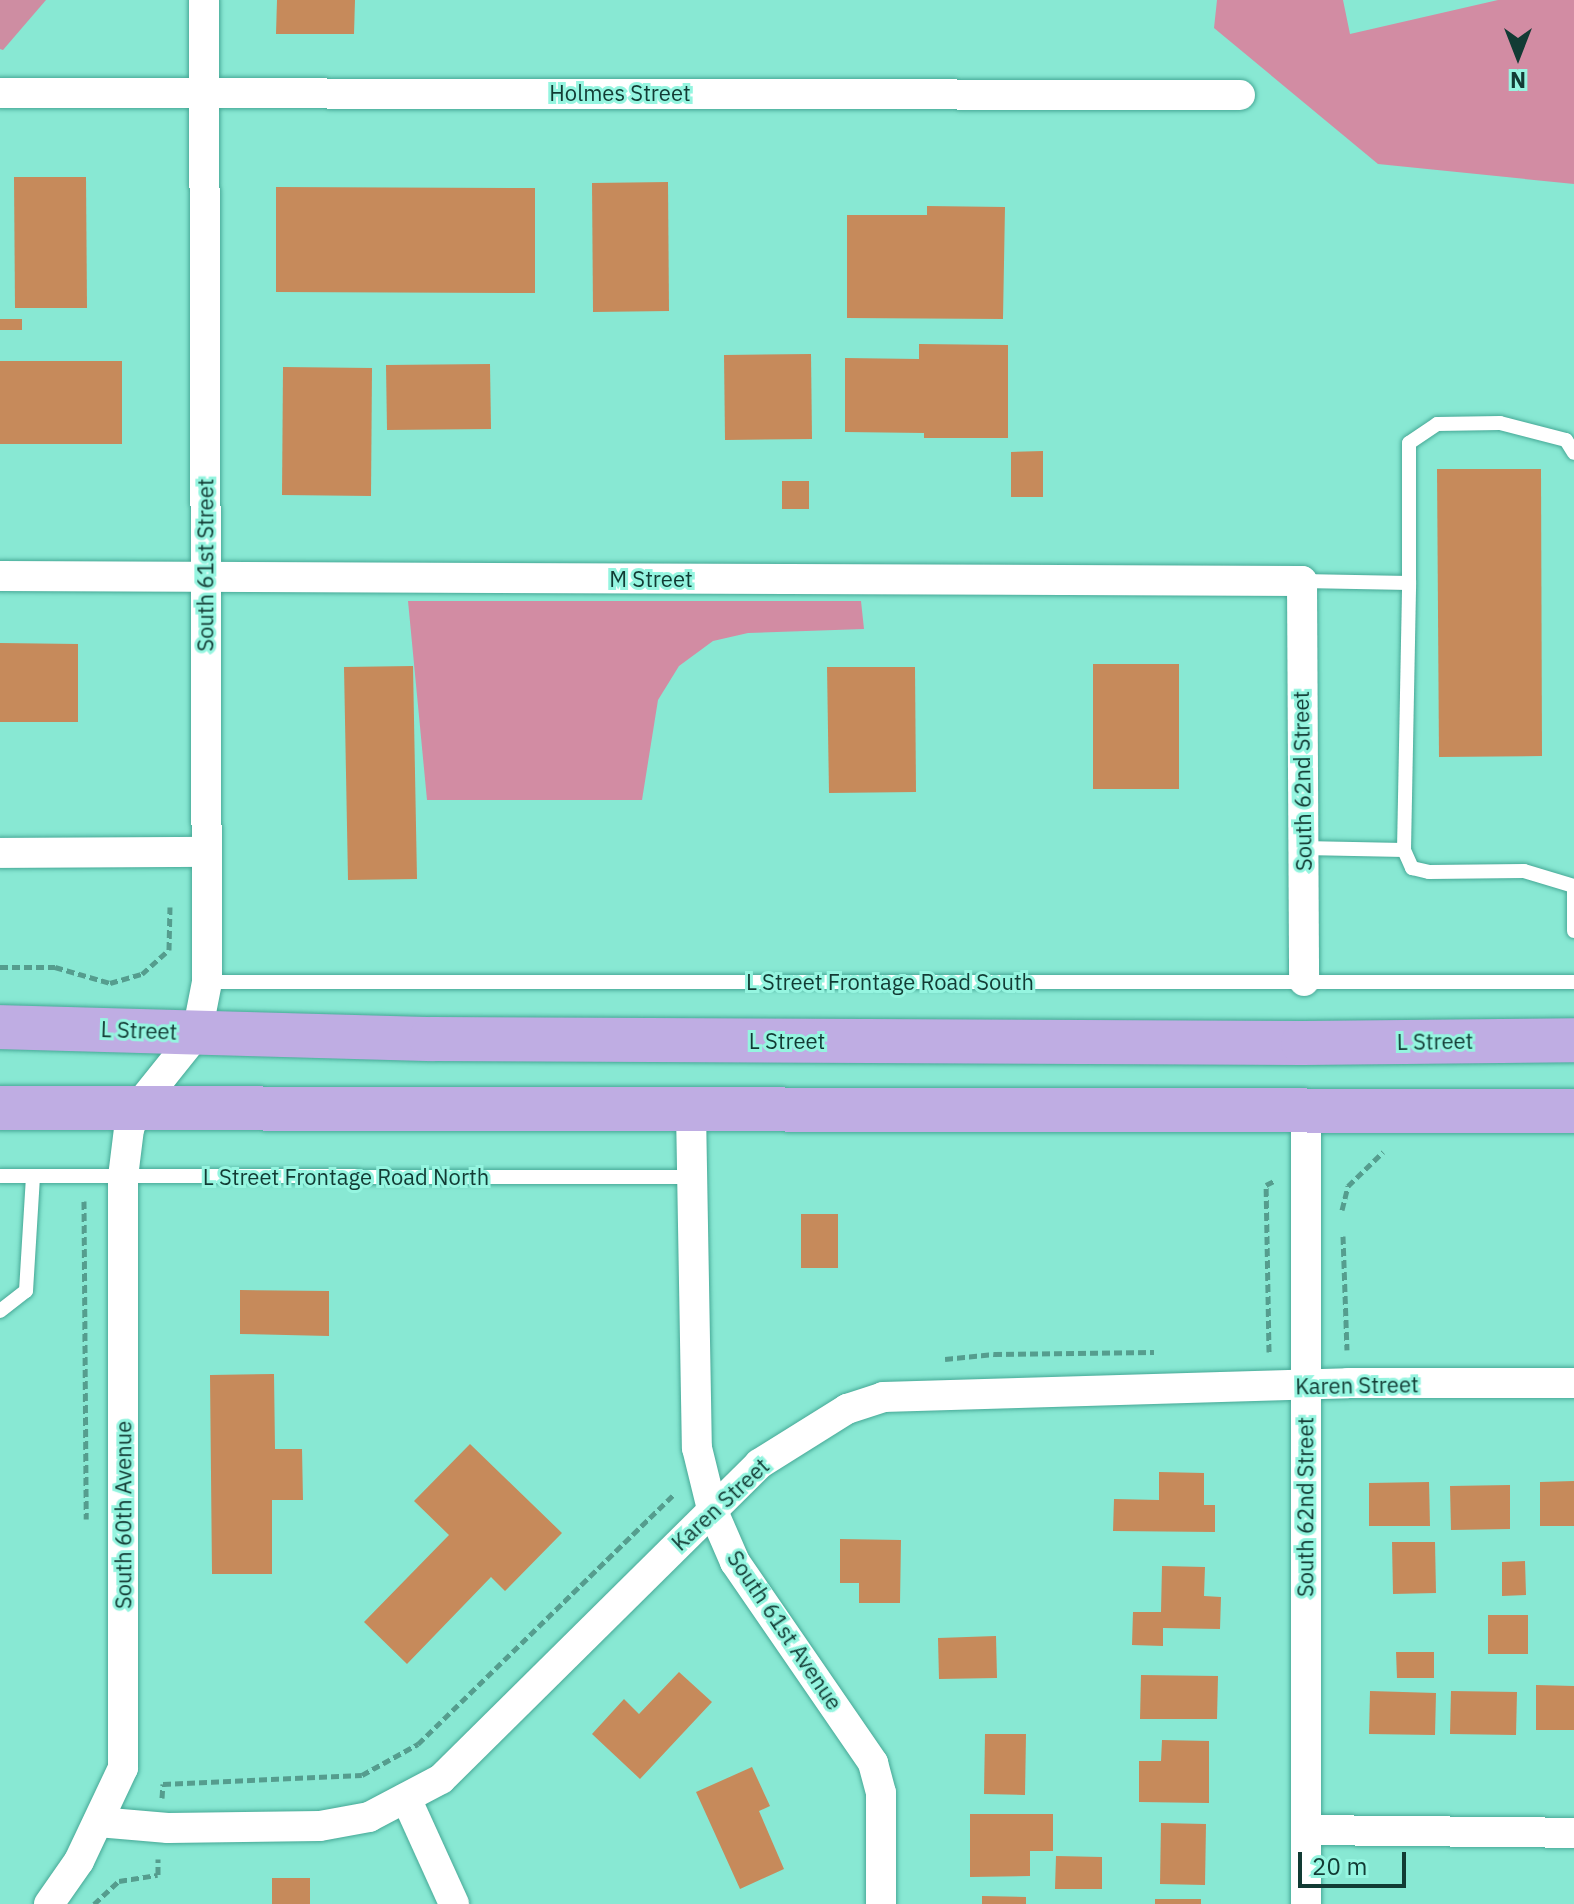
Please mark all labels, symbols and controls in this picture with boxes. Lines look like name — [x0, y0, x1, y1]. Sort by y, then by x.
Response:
north arrow — [1478, 16, 1558, 96]
text: N — [1510, 66, 1526, 95]
street label: Holmes Street — [549, 80, 691, 106]
street label: South 61st Street — [192, 478, 218, 652]
street label: M Street — [609, 566, 693, 592]
street label: South 62nd Street — [1287, 691, 1317, 871]
street label: L Street Frontage Road South — [746, 969, 1034, 995]
street label: L Street — [100, 1015, 178, 1045]
street label: L Street — [1396, 1027, 1474, 1055]
street label: L Street — [749, 1028, 825, 1054]
street label: L Street Frontage Road North — [203, 1164, 489, 1190]
street label: Karen Street — [1295, 1371, 1419, 1399]
street label: South 62nd Street — [1292, 1417, 1318, 1597]
street label: South 60th Avenue — [110, 1421, 136, 1609]
street label: Karen Street — [666, 1452, 774, 1556]
street label: South 61st Avenue — [722, 1545, 848, 1715]
scale bar — [1302, 1836, 1410, 1886]
text: 20 m — [1312, 1850, 1367, 1882]

